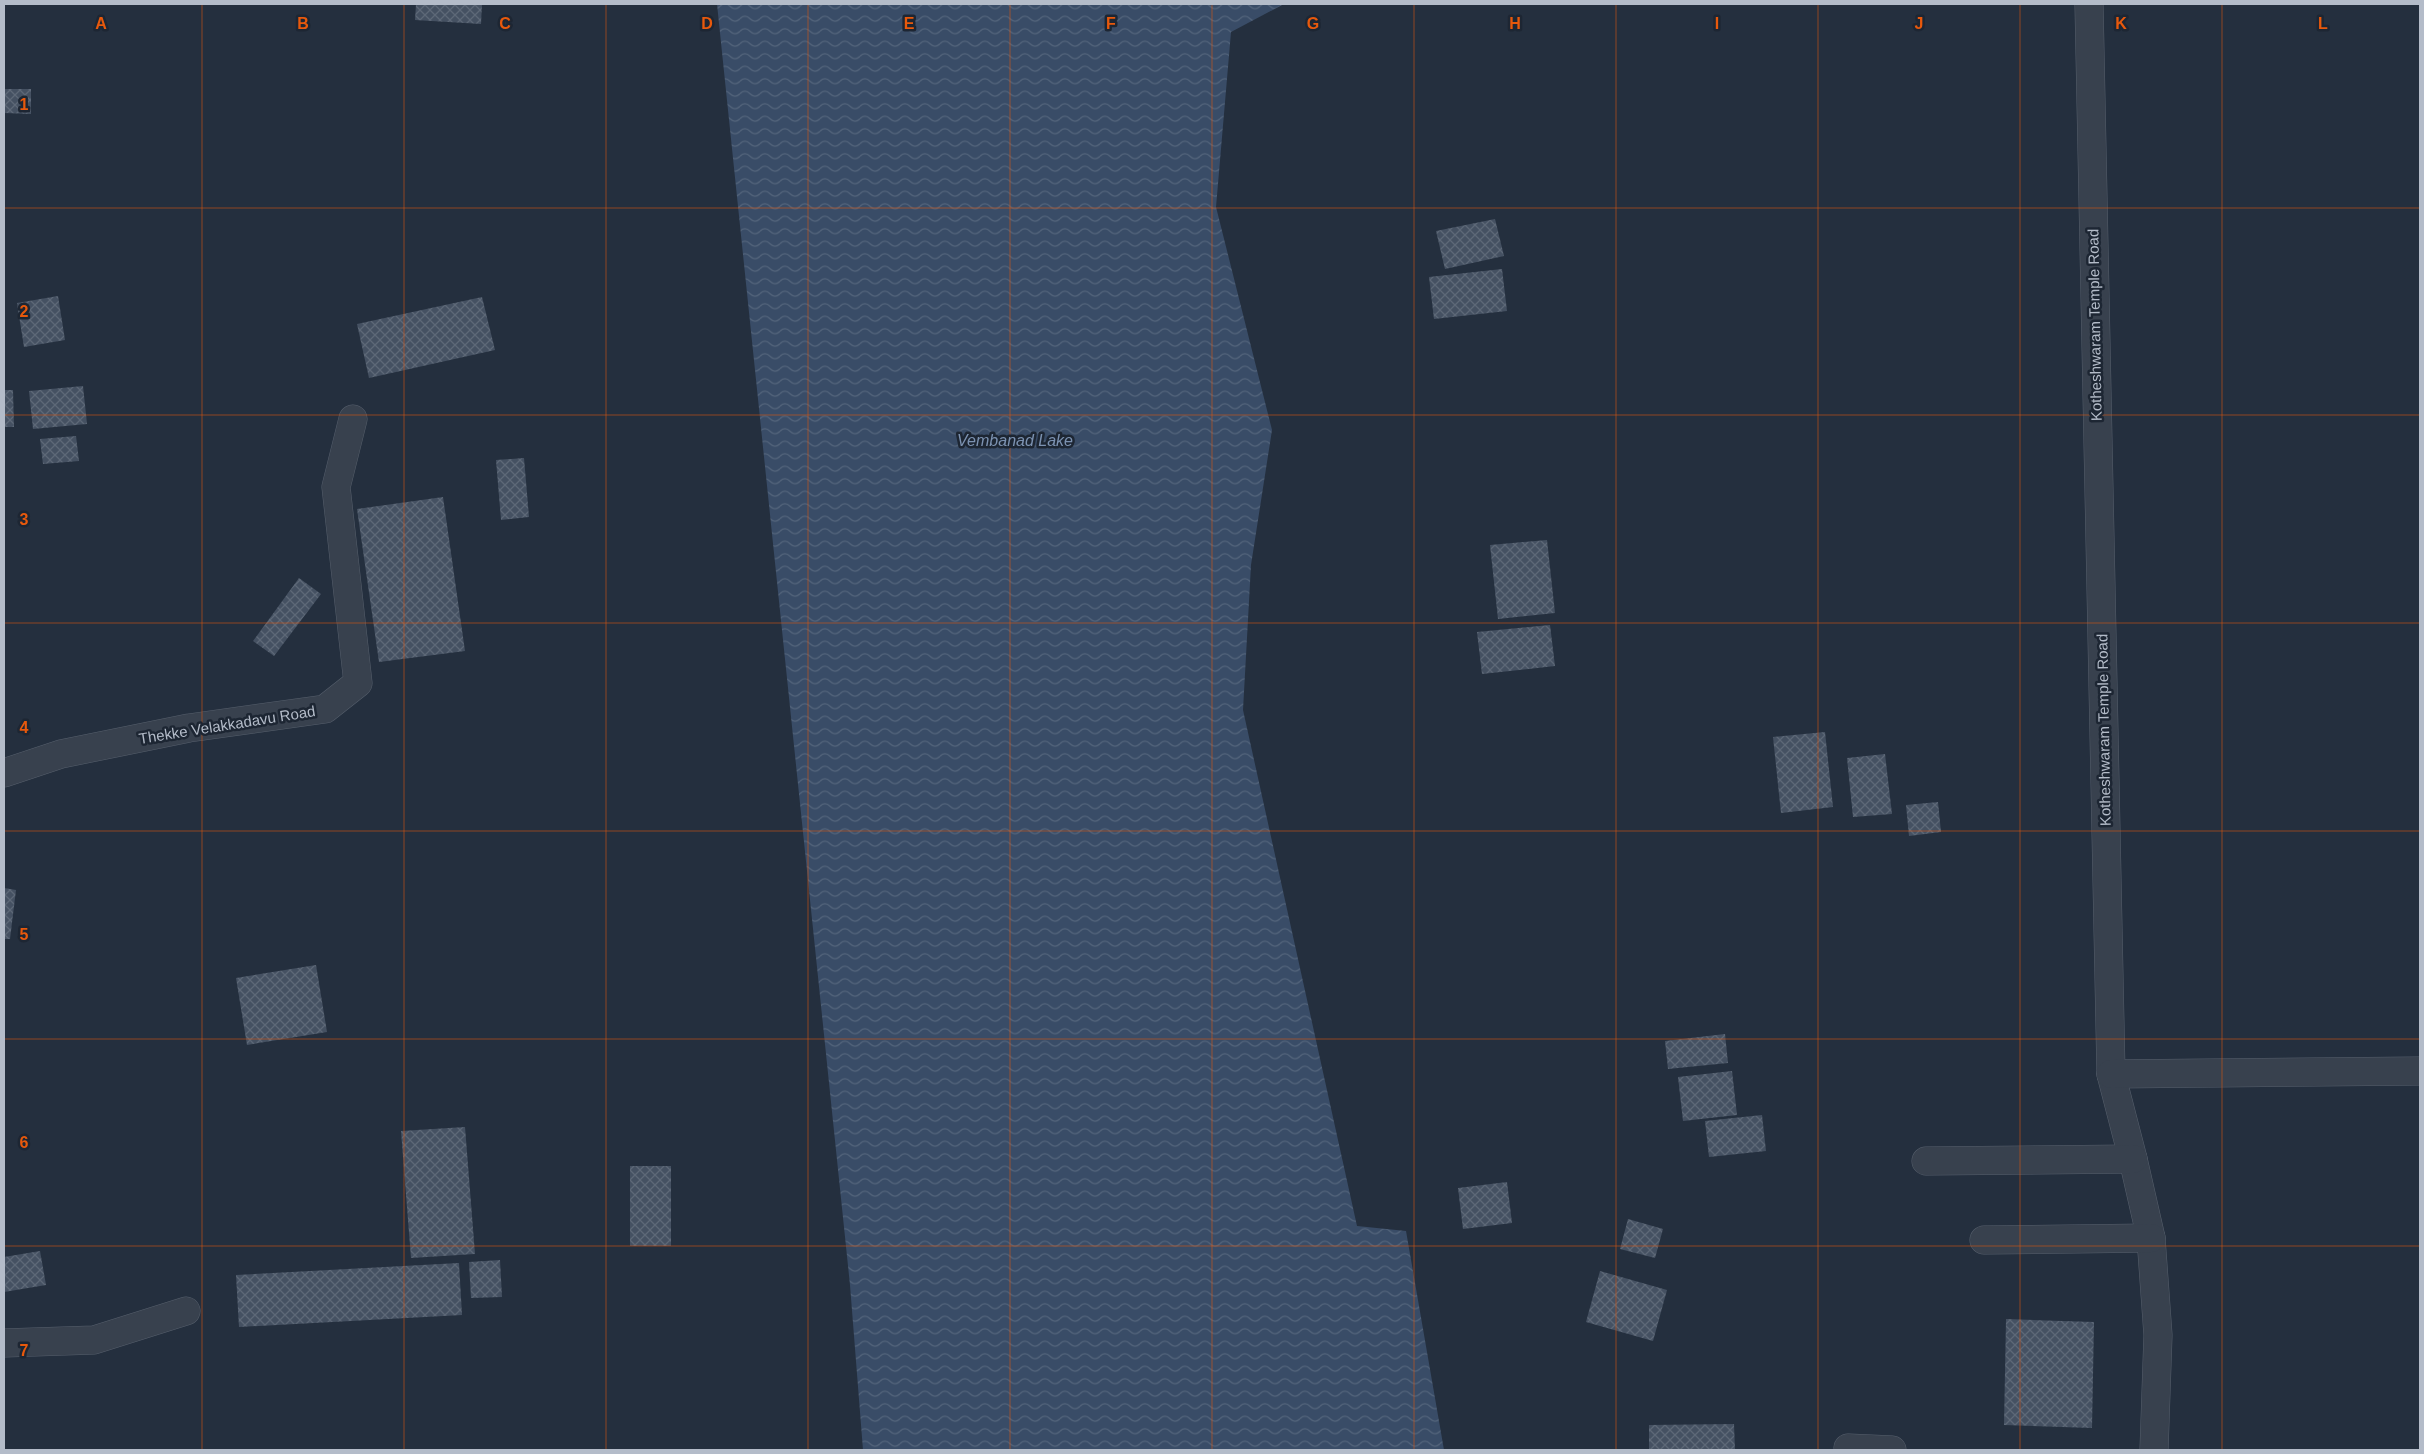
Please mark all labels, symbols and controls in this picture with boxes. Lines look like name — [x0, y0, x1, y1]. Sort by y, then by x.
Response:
text: A — [95, 15, 107, 32]
text: B — [297, 15, 309, 32]
text: C — [499, 15, 511, 32]
text: D — [701, 15, 713, 32]
text: E — [904, 15, 915, 32]
text: F — [1106, 15, 1116, 32]
text: G — [1307, 15, 1319, 32]
text: H — [1509, 15, 1521, 32]
text: I — [1715, 15, 1719, 32]
text: J — [1915, 15, 1923, 32]
text: K — [2115, 15, 2127, 32]
text: L — [2318, 15, 2328, 32]
text: 1 — [20, 96, 29, 113]
street label: Kotheshwaram Temple Road — [2084, 229, 2105, 421]
text: 2 — [20, 303, 29, 320]
water label: Vembanad Lake — [957, 432, 1073, 449]
text: 3 — [20, 511, 29, 528]
street label: Kotheshwaram Temple Road — [2093, 634, 2114, 826]
street label: Thekke Velakkadavu Road — [137, 702, 316, 747]
text: 4 — [20, 719, 29, 736]
text: 5 — [20, 926, 29, 943]
text: 6 — [20, 1134, 29, 1151]
text: 7 — [20, 1342, 29, 1359]

